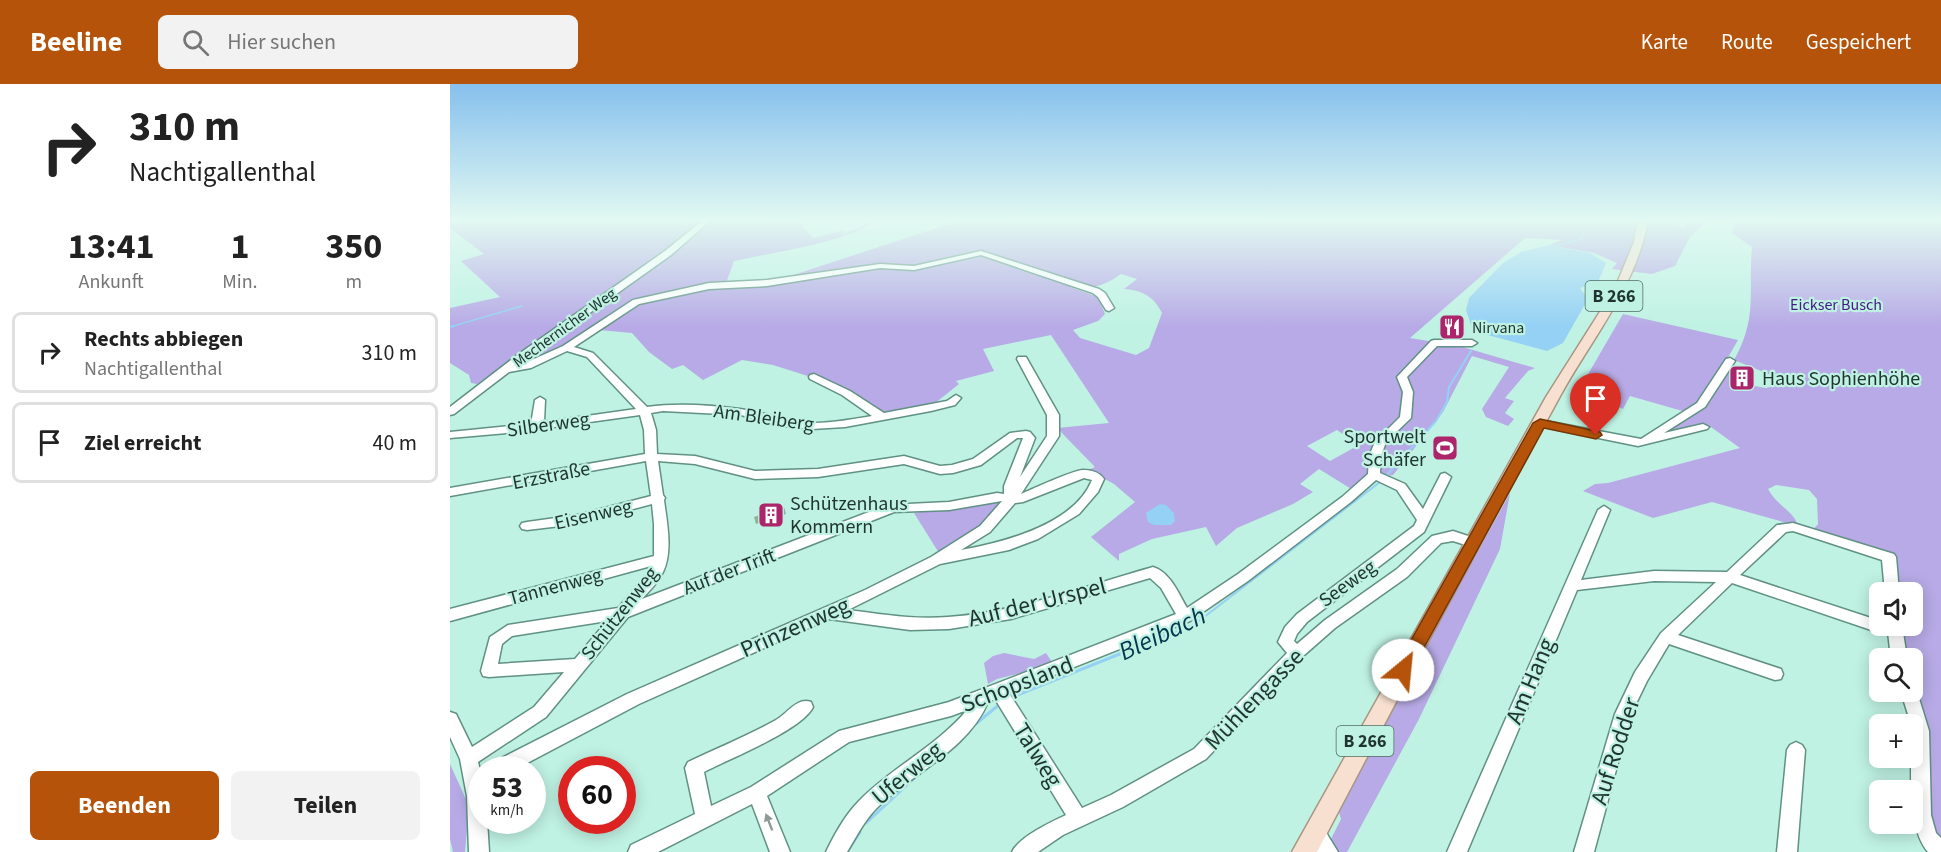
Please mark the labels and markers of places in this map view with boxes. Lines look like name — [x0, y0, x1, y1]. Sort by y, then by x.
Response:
restaurant icon: Nirvana — [1437, 312, 1467, 342]
place label: Nirvana — [1472, 317, 1524, 339]
building icon: Haus Sophienhöhe — [1727, 363, 1757, 393]
place label: Haus Sophienhöhe — [1762, 365, 1920, 393]
pin — [1570, 373, 1621, 435]
place label: Sportwelt Schäfer — [1344, 423, 1426, 474]
sports icon: Sportwelt Schäfer — [1430, 433, 1460, 463]
place label: Schützenhaus Kommern — [790, 490, 908, 541]
building icon: Schützenhaus Kommern — [756, 500, 786, 530]

